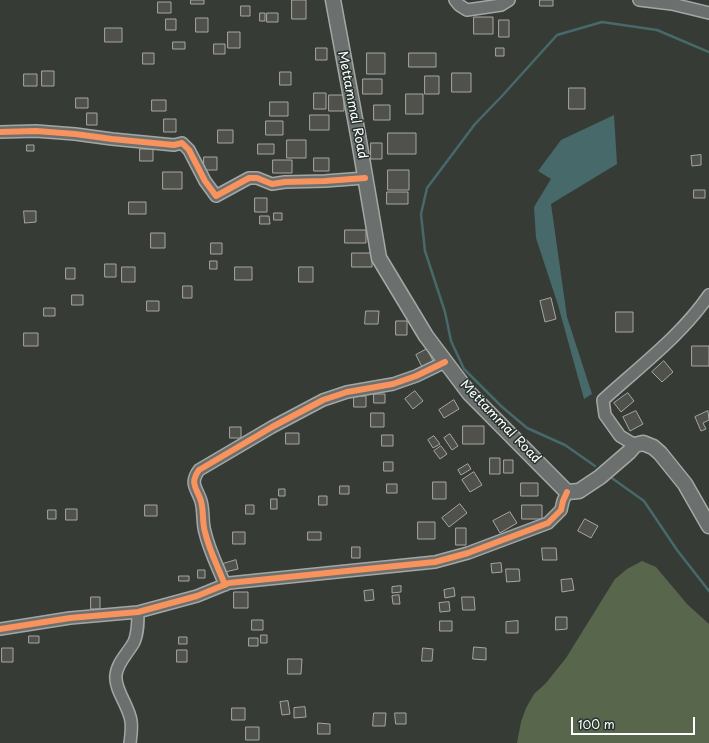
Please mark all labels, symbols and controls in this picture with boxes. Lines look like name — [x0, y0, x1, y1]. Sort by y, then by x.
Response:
street label: Mettammal Road — [334, 50, 370, 160]
street label: Mettammal Road — [456, 377, 544, 467]
scale bar — [573, 709, 697, 735]
text: 100 m — [578, 715, 615, 733]

